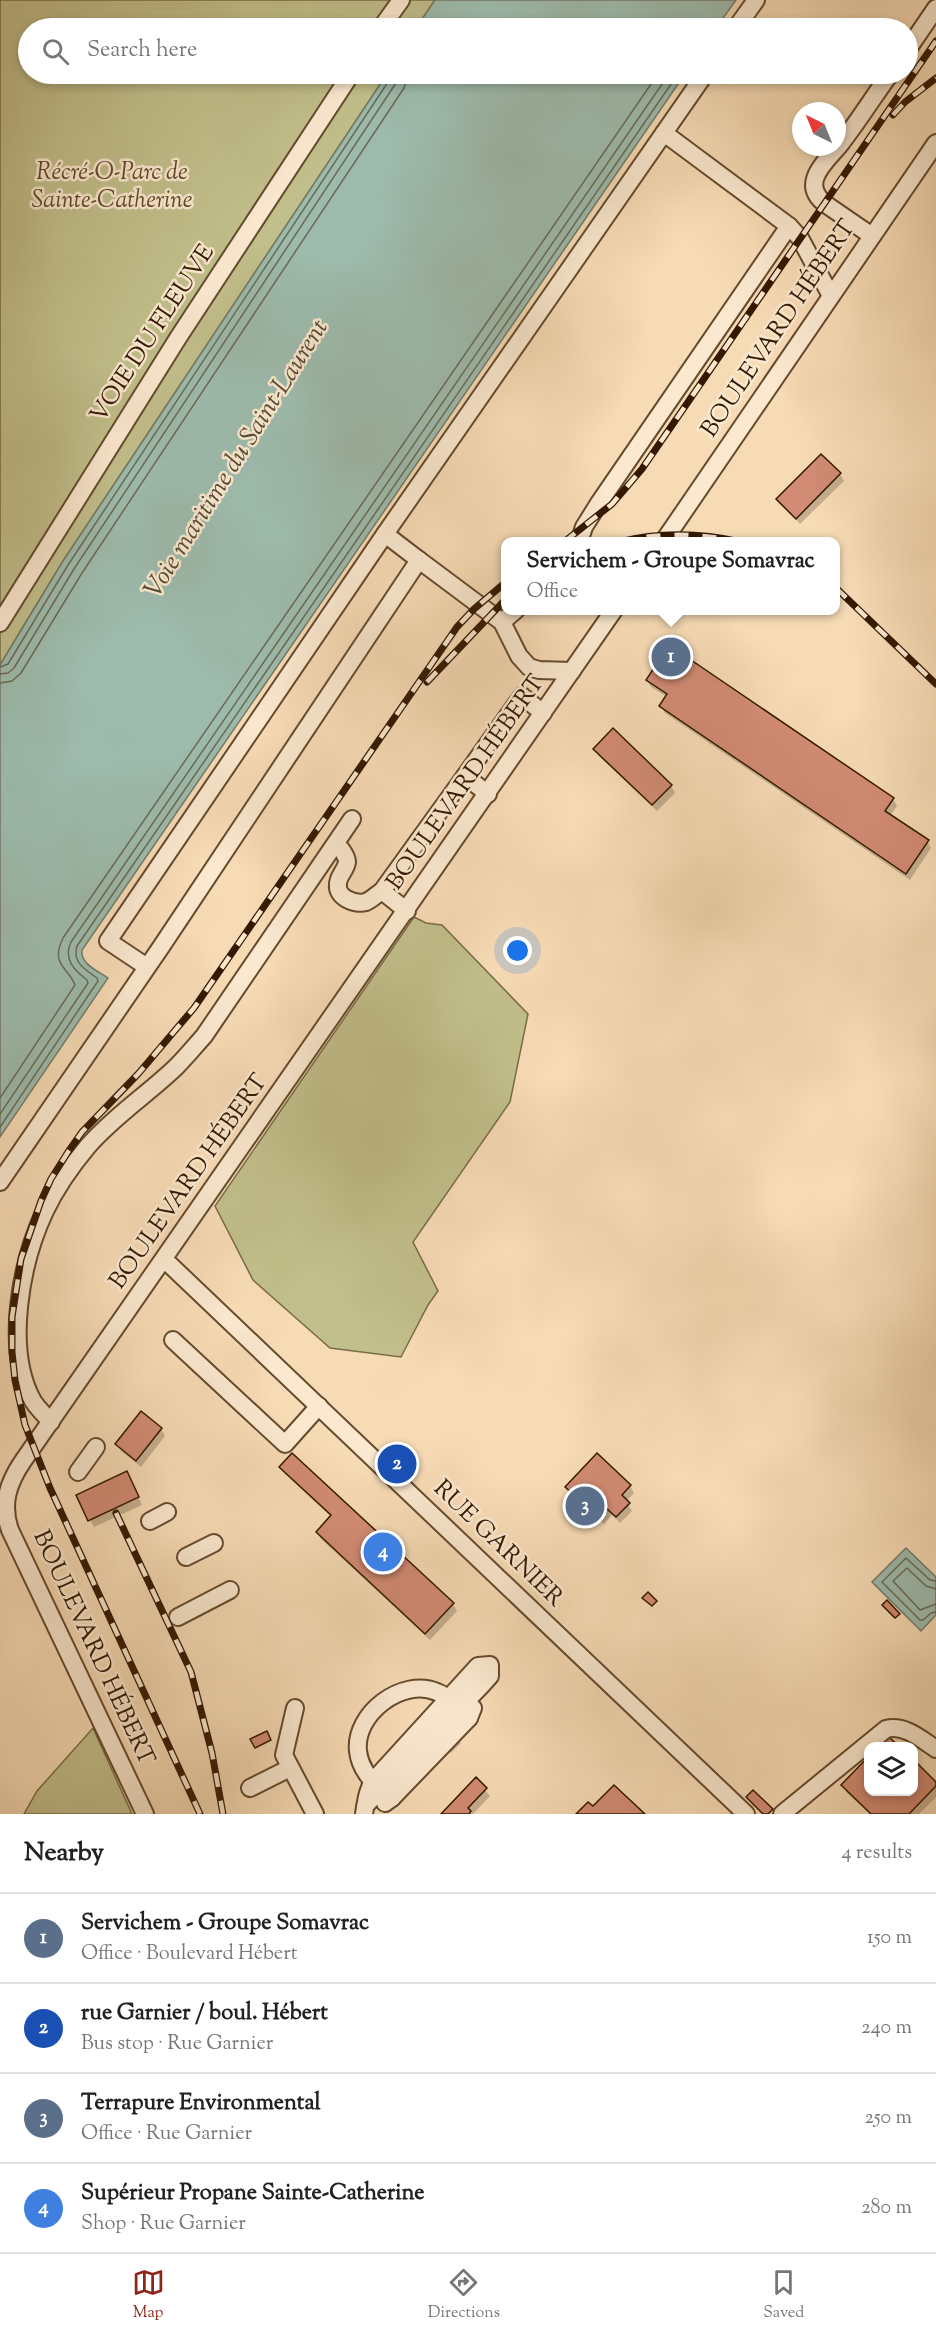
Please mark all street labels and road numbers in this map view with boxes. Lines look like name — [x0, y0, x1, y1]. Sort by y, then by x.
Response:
street label: BOULEVARD HÉBERT — [693, 213, 865, 445]
street label: VOIE DU FLEUVE — [83, 238, 224, 430]
street label: BOULEVARD HÉBERT — [379, 668, 553, 898]
street label: BOULEVARD HÉBERT — [102, 1067, 276, 1297]
street label: RUE GARNIER — [425, 1473, 572, 1616]
street label: BOULEVARD HÉBERT — [23, 1525, 163, 1771]

